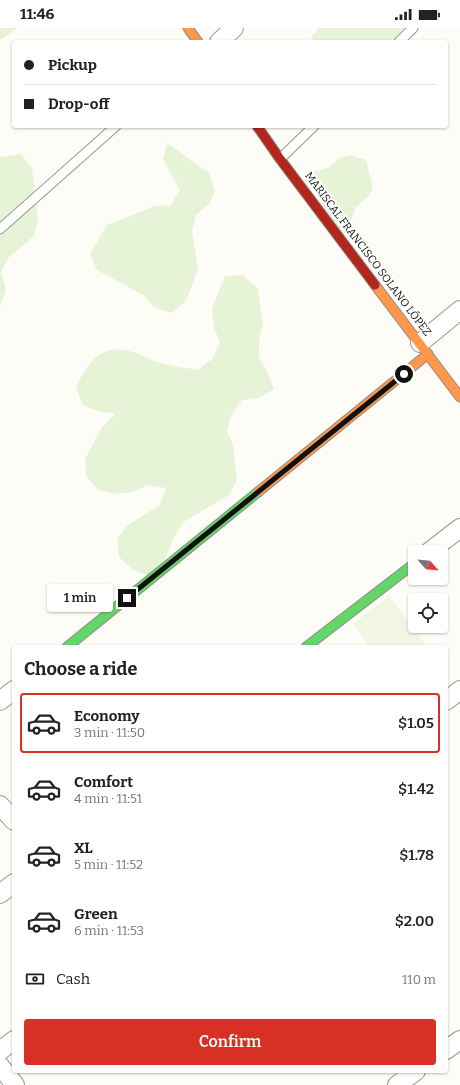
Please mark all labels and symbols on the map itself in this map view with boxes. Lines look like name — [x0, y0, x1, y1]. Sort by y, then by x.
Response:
street label: MARISCAL FRANCISCO SOLANO LÓPEZ — [302, 169, 435, 339]
route start — [395, 365, 413, 383]
north arrow — [408, 545, 448, 585]
callout: 1 min — [47, 584, 113, 612]
route end — [118, 589, 136, 607]

